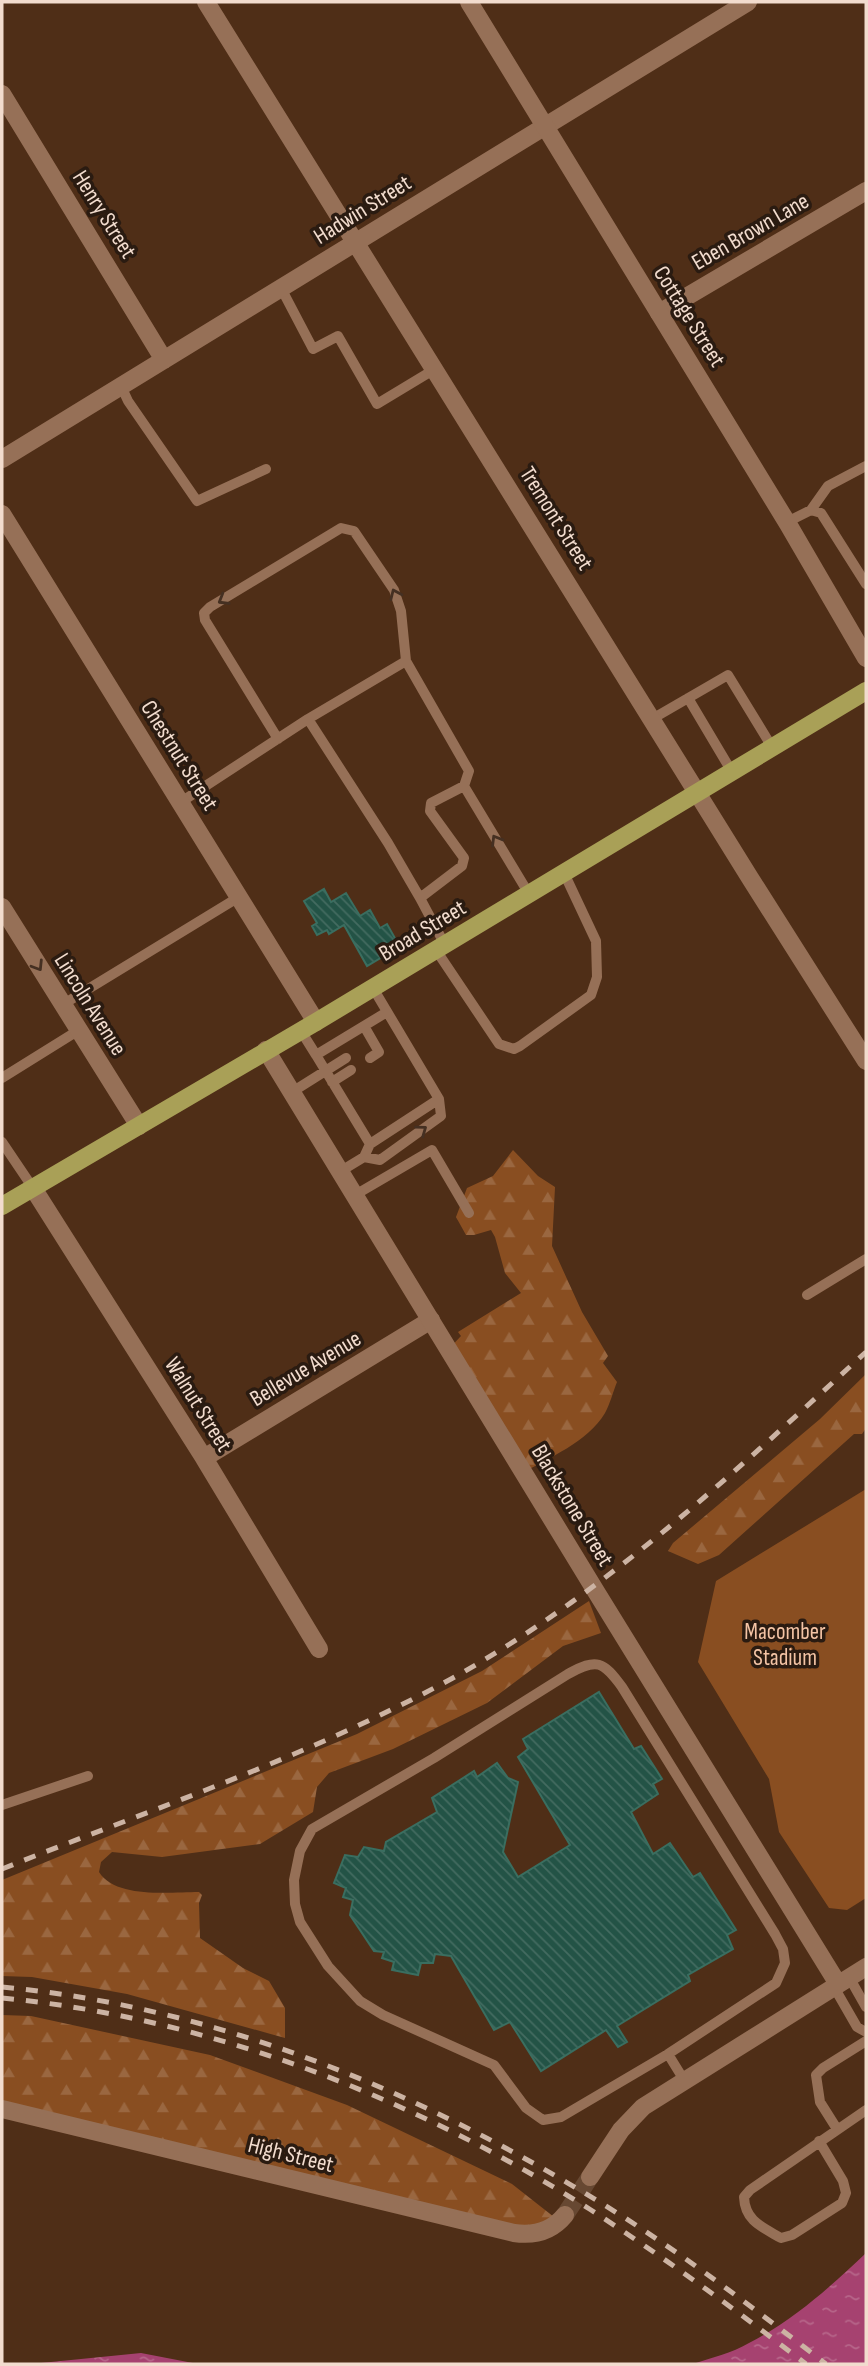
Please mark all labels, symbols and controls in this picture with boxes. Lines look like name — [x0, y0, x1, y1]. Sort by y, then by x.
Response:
street label: Henry Street — [66, 165, 142, 264]
street label: Hadwin Street — [309, 169, 416, 251]
street label: Eben Brown Lane — [687, 187, 814, 277]
street label: Cottage Street — [647, 261, 731, 372]
street label: Tremont Street — [513, 462, 599, 575]
one-way arrow — [389, 589, 403, 602]
one-way arrow — [217, 591, 230, 604]
street label: Chestnut Street — [134, 695, 224, 816]
one-way arrow — [492, 834, 505, 847]
street label: Broad Street — [374, 894, 471, 968]
street label: Lincoln Avenue — [48, 948, 133, 1061]
one-way arrow — [29, 958, 42, 971]
one-way arrow — [414, 1125, 427, 1138]
street label: Bellevue Avenue — [245, 1325, 366, 1413]
street label: Walnut Street — [158, 1352, 238, 1457]
street label: Blackstone Street — [525, 1440, 619, 1571]
park label: Macomber Stadium — [744, 1618, 826, 1672]
street label: High Street — [245, 2131, 336, 2179]

